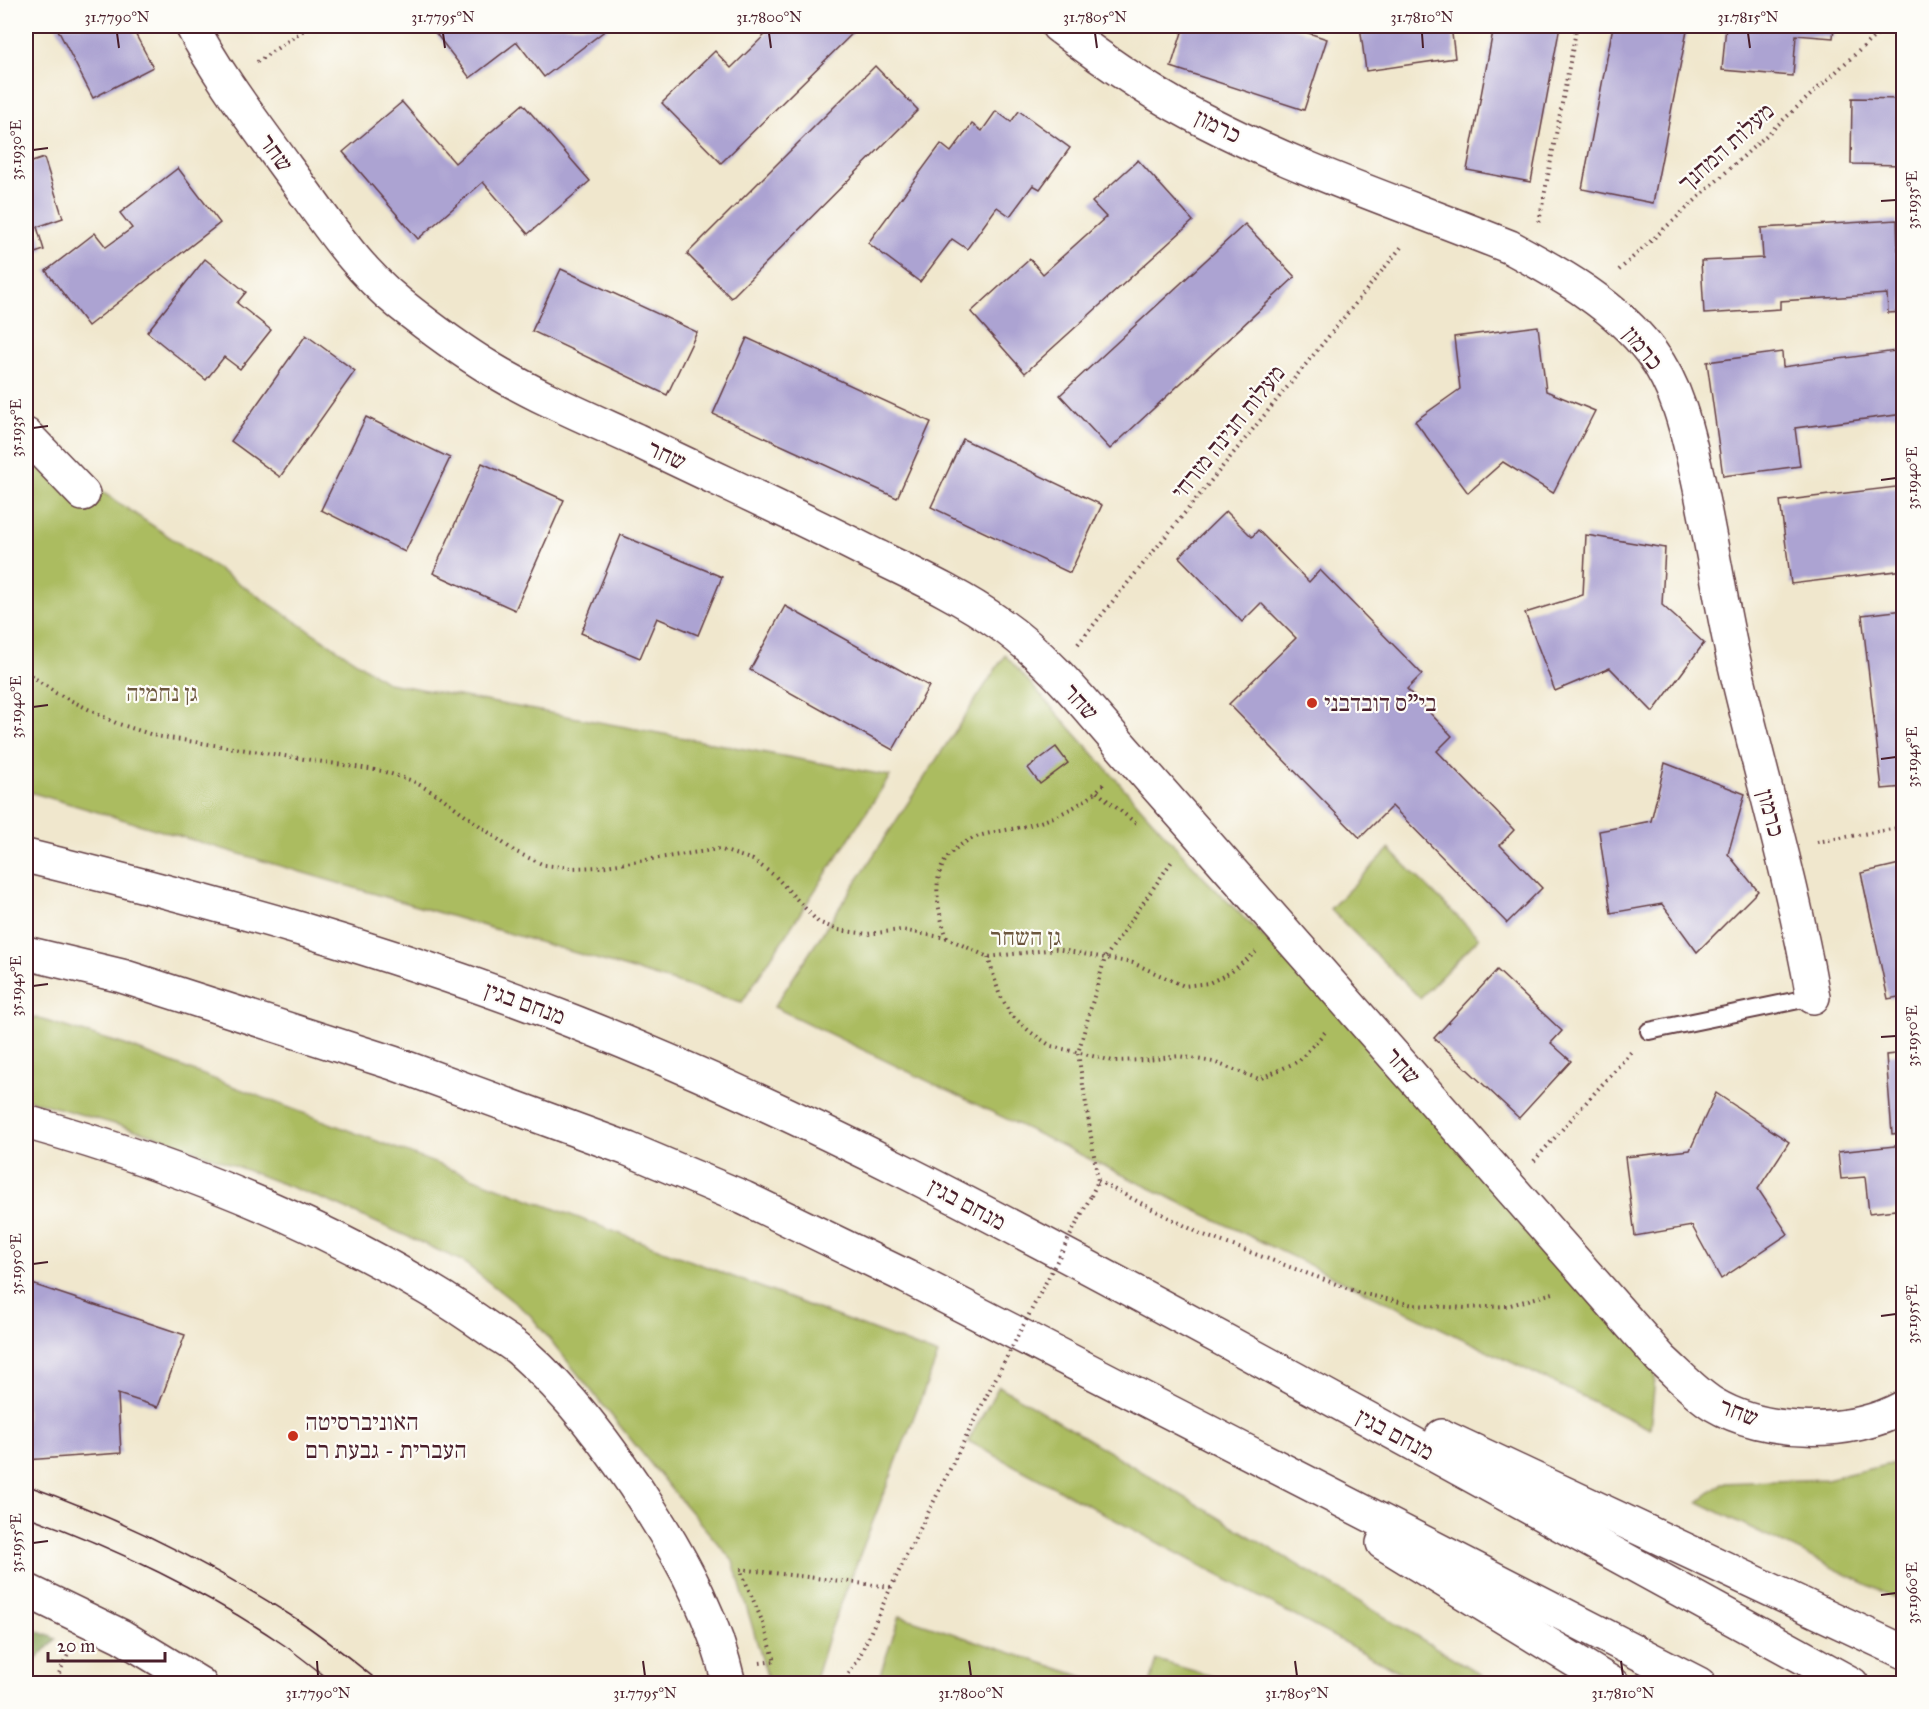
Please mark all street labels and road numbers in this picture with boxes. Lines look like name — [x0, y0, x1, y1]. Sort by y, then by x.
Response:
street label: מעלות המחנך — [1672, 96, 1780, 198]
street label: כרמון — [1190, 102, 1246, 150]
street label: שחר — [252, 128, 300, 178]
street label: כרמון — [1616, 320, 1670, 376]
street label: מעלות חנינה מזרחי — [1165, 359, 1291, 505]
street label: שחר — [643, 433, 691, 477]
street label: שחר — [1057, 677, 1105, 727]
street label: כרמון — [1750, 786, 1792, 840]
street label: מנחם בגין — [480, 975, 570, 1031]
street label: שחר — [1379, 1041, 1427, 1091]
street label: מנחם בגין — [923, 1171, 1011, 1237]
street label: שחר — [1715, 1391, 1763, 1433]
street label: מנחם בגין — [1351, 1401, 1439, 1467]

